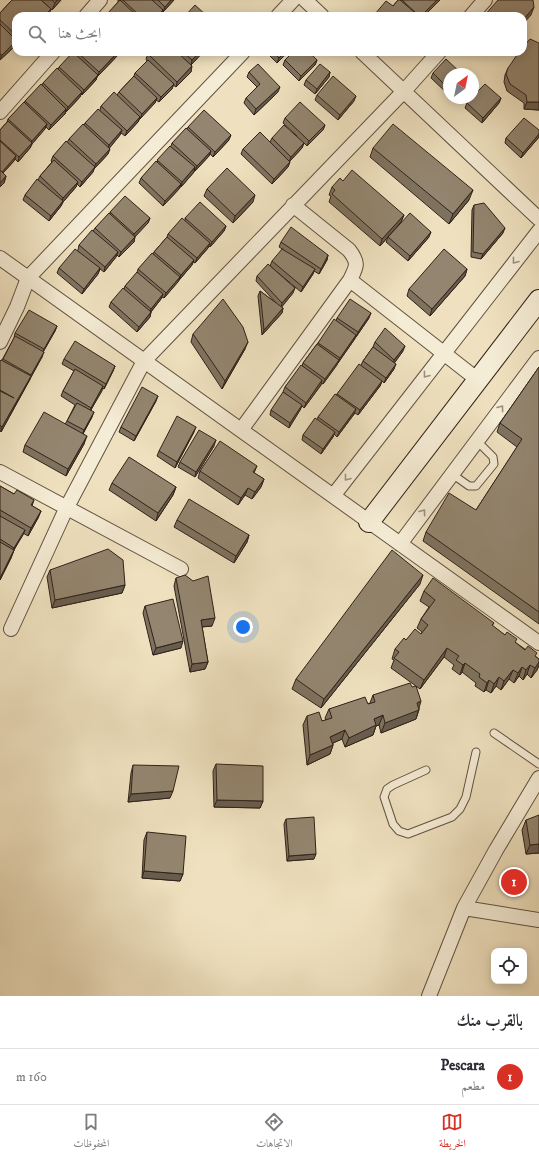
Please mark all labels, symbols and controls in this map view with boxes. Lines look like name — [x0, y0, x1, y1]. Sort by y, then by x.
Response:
search box — [12, 12, 527, 56]
icon: search — [26, 23, 48, 45]
text: ابحث هنا — [58, 24, 101, 43]
north arrow — [443, 68, 479, 104]
one-way arrow — [513, 257, 520, 264]
one-way arrow — [424, 371, 431, 378]
one-way arrow — [496, 406, 503, 413]
one-way arrow — [345, 474, 352, 481]
one-way arrow — [419, 510, 426, 517]
your location — [233, 617, 253, 637]
pin: 1 — [501, 867, 527, 897]
map controls — [491, 948, 527, 984]
button: locate — [491, 948, 527, 984]
text: بالقرب منك — [457, 1010, 523, 1032]
text: Pescara — [440, 1056, 485, 1075]
text: 160 m — [16, 1069, 47, 1085]
text: 1 — [508, 1069, 512, 1085]
text: مطعم — [461, 1078, 485, 1094]
tab: المحفوظات — [73, 1111, 109, 1154]
tab: الاتجاهات — [256, 1111, 293, 1154]
tab: الخريطة — [439, 1111, 466, 1154]

